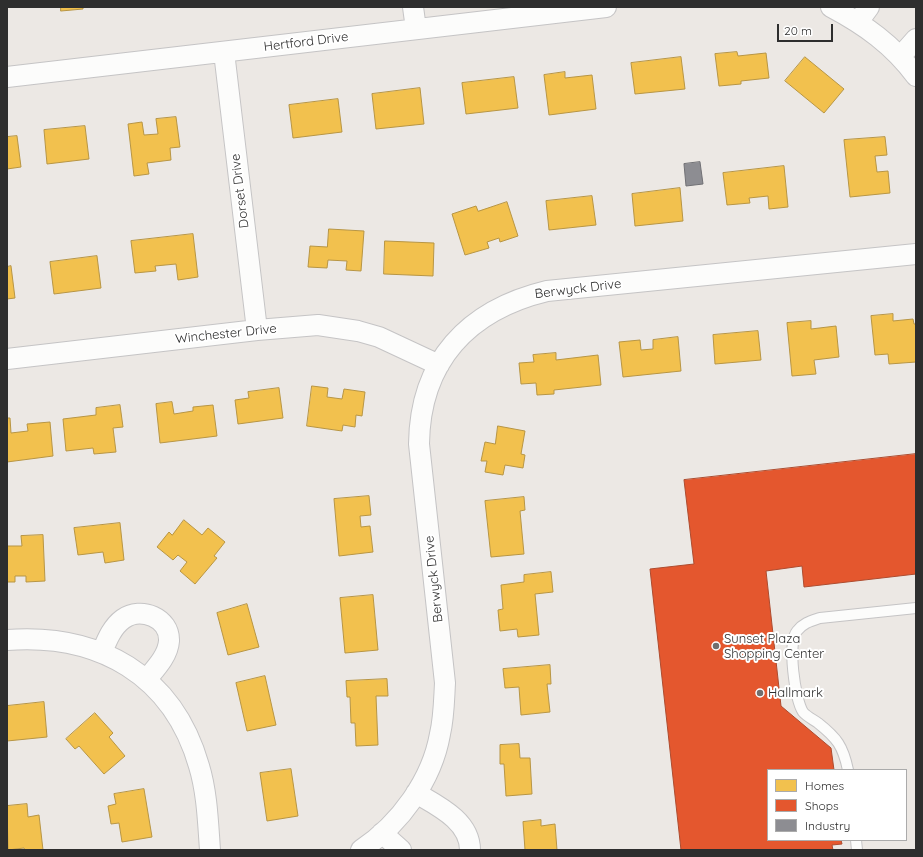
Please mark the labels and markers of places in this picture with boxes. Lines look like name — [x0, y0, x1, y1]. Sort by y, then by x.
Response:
place label: Sunset Plaza Shopping Center — [724, 631, 824, 662]
marker: Sunset Plaza Shopping Center — [711, 641, 721, 651]
place label: Hallmark — [768, 685, 823, 701]
marker: Hallmark — [755, 688, 765, 698]

